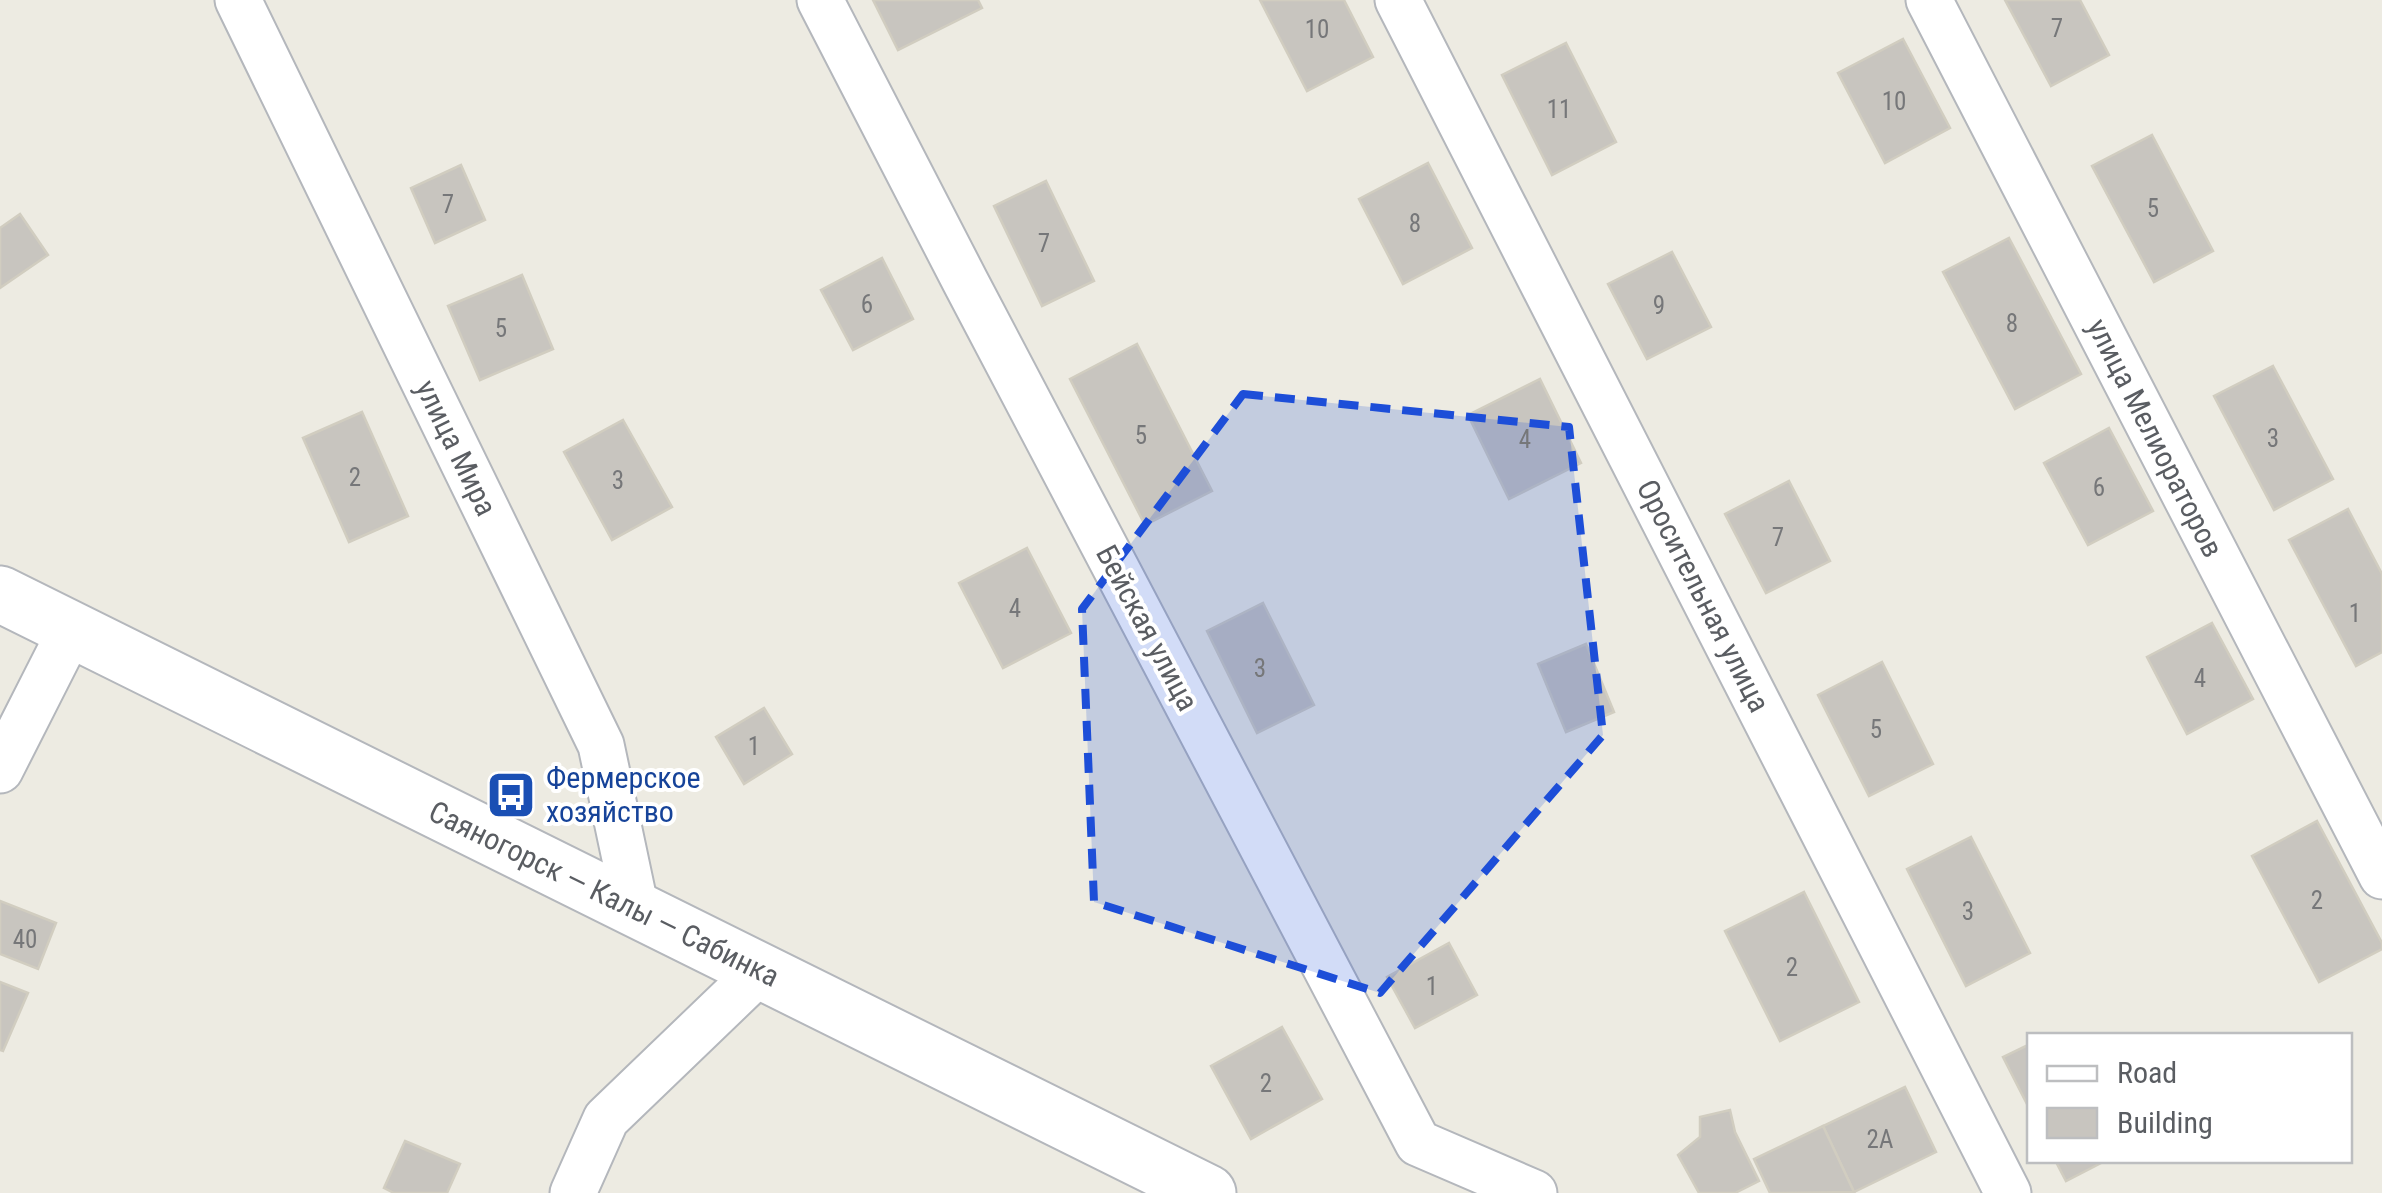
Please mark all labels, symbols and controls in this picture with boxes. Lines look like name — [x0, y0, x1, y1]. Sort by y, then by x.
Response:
house number: 7 — [2051, 14, 2063, 43]
house number: 10 — [1305, 15, 1329, 44]
house number: 10 — [1882, 87, 1906, 116]
house number: 11 — [1547, 95, 1571, 124]
house number: 7 — [442, 190, 454, 219]
house number: 5 — [2147, 194, 2159, 223]
house number: 8 — [1409, 209, 1421, 238]
house number: 7 — [1038, 229, 1050, 258]
house number: 6 — [861, 290, 873, 319]
house number: 9 — [1653, 291, 1665, 320]
house number: 8 — [2006, 309, 2018, 338]
street label: улица Мелиораторов — [2080, 313, 2231, 563]
house number: 5 — [495, 314, 507, 343]
street label: улица Мира — [409, 374, 504, 521]
house number: 5 — [1135, 421, 1147, 450]
house number: 3 — [2267, 424, 2279, 453]
house number: 4 — [1519, 425, 1531, 454]
house number: 2 — [349, 463, 361, 492]
house number: 3 — [612, 466, 624, 495]
house number: 6 — [2093, 473, 2105, 502]
street label: Оросительная улица — [1630, 474, 1777, 718]
house number: 7 — [1772, 523, 1784, 552]
street label: Бейская улица — [1089, 539, 1206, 717]
house number: 4 — [1009, 594, 1021, 623]
house number: 1 — [2349, 599, 2361, 628]
house number: 3 — [1254, 654, 1266, 683]
house number: 4 — [2194, 664, 2206, 693]
house number: 5 — [1870, 715, 1882, 744]
house number: 1 — [748, 732, 760, 761]
place label: Фермерское хозяйство — [546, 760, 701, 829]
bus stop icon: Фермерское хозяйство — [485, 769, 537, 821]
street label: Саяногорск — Калы — Сабинка — [423, 793, 785, 994]
house number: 2 — [2311, 886, 2323, 915]
house number: 3 — [1962, 897, 1974, 926]
house number: 40 — [13, 925, 37, 954]
house number: 2 — [1786, 953, 1798, 982]
house number: 1 — [1426, 972, 1438, 1001]
legend — [2027, 1033, 2352, 1163]
text: Road — [2117, 1055, 2177, 1090]
house number: 2 — [1260, 1069, 1272, 1098]
text: Building — [2117, 1105, 2213, 1140]
house number: 2А — [1867, 1125, 1893, 1154]

